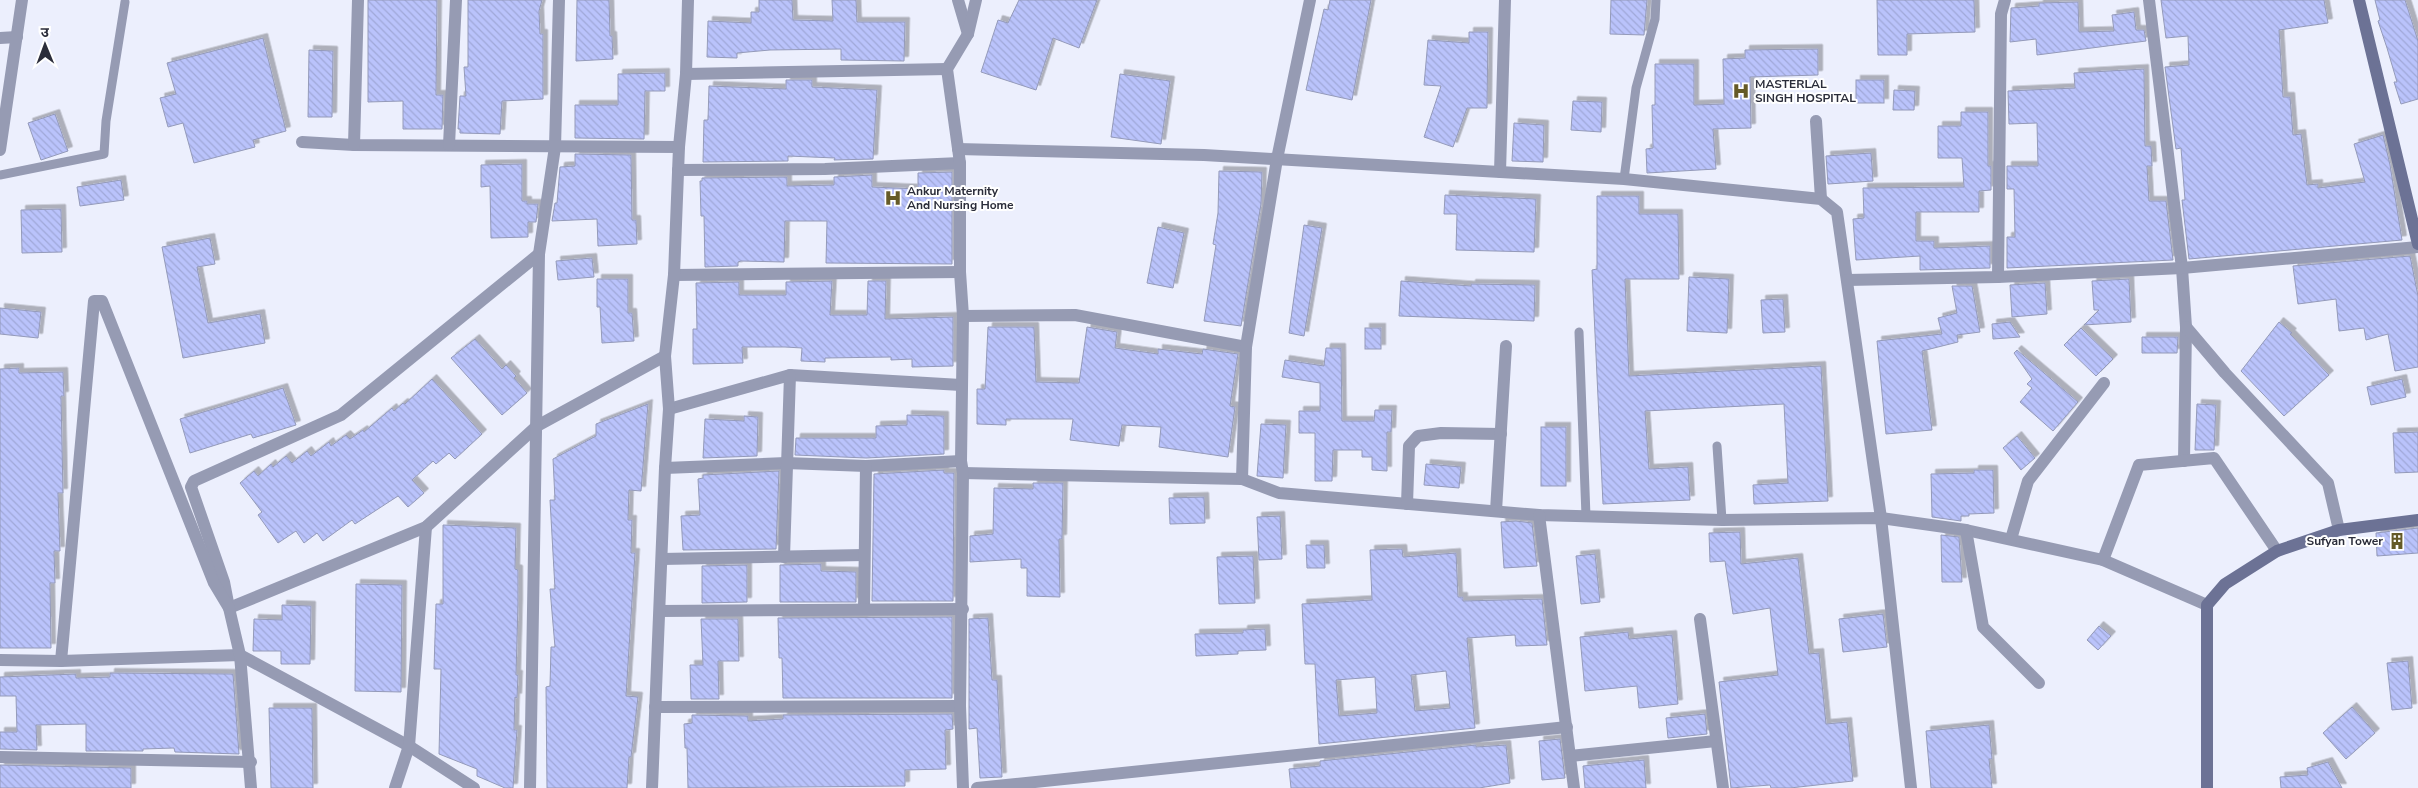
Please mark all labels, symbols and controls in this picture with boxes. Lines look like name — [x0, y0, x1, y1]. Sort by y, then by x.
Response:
north arrow — [20, 20, 70, 70]
text: उ — [41, 23, 50, 42]
place label: MASTERLAL SINGH HOSPITAL — [1755, 76, 1856, 106]
hospital icon: MASTERLAL SINGH HOSPITAL — [1731, 81, 1751, 101]
place label: Ankur Maternity And Nursing Home — [907, 183, 1014, 213]
hospital icon: Ankur Maternity And Nursing Home — [883, 188, 903, 208]
building icon: Sufyan Tower — [2387, 531, 2407, 551]
place label: Sufyan Tower — [2307, 533, 2383, 549]

